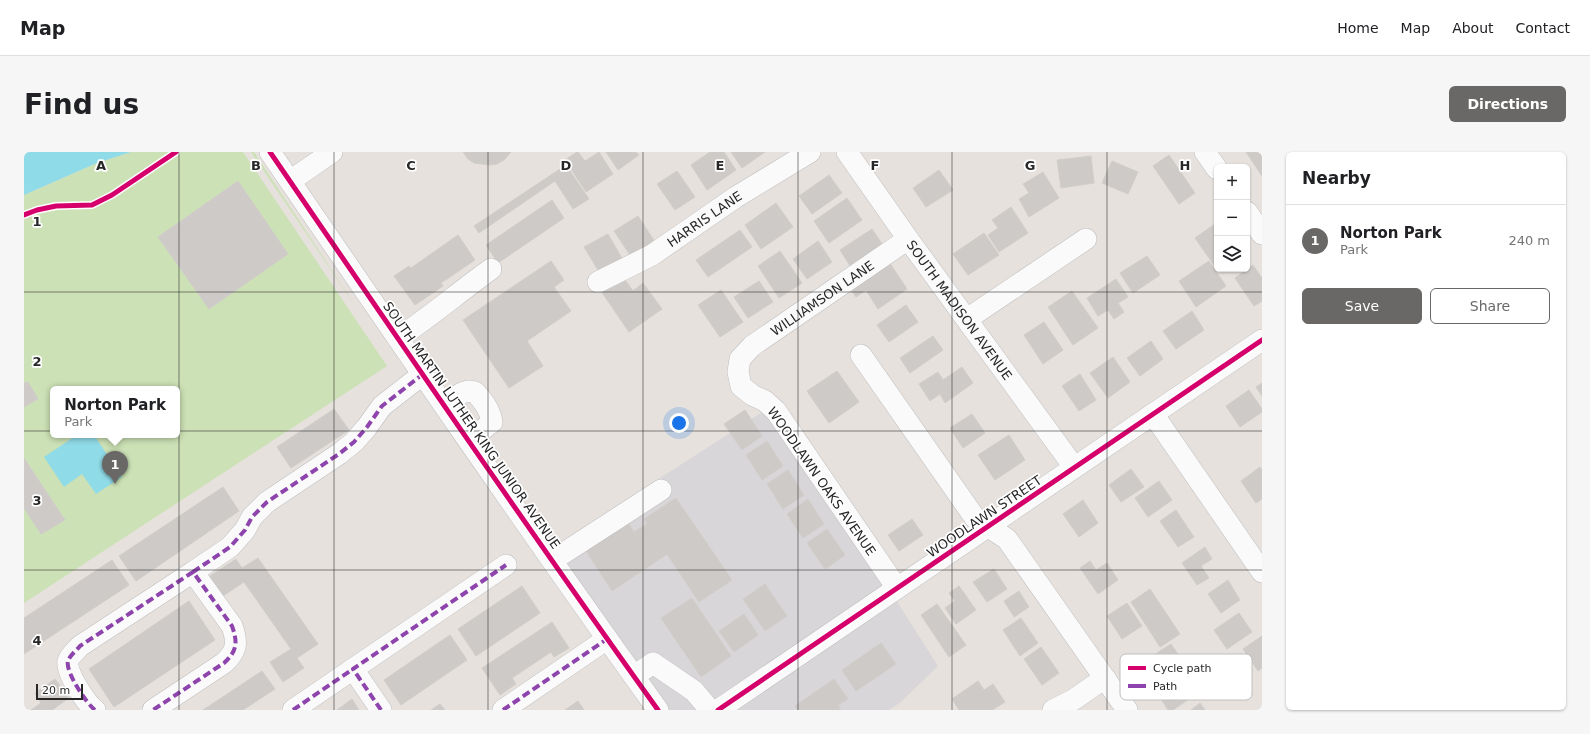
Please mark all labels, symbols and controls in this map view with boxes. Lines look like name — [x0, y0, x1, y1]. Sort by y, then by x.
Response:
text: Map — [20, 17, 65, 39]
text: Home — [1337, 20, 1379, 36]
text: Map — [1401, 20, 1430, 36]
text: About — [1452, 20, 1494, 36]
text: Contact — [1516, 20, 1570, 36]
button: Directions — [1449, 86, 1566, 122]
text: Find us — [24, 88, 139, 121]
text: A — [96, 158, 106, 173]
text: B — [251, 158, 261, 173]
text: C — [406, 158, 416, 173]
text: D — [561, 158, 572, 173]
text: E — [716, 158, 724, 173]
text: F — [871, 158, 879, 173]
text: G — [1025, 158, 1035, 173]
text: H — [1180, 158, 1190, 173]
map controls — [1214, 164, 1250, 272]
button: + — [1214, 164, 1250, 200]
text: Nearby — [1302, 168, 1371, 188]
street label: HARRIS LANE — [664, 188, 745, 250]
button: − — [1214, 200, 1250, 236]
text: 1 — [32, 214, 42, 229]
text: Norton Park — [1340, 224, 1442, 242]
text: 1 — [1310, 233, 1320, 248]
text: 240 m — [1508, 233, 1550, 248]
button: layers — [1214, 236, 1250, 272]
street label: SOUTH MADISON AVENUE — [903, 238, 1015, 383]
text: Park — [1340, 242, 1368, 257]
street label: WILLIAMSON LANE — [768, 258, 877, 339]
button: Save — [1302, 288, 1422, 324]
button: Share — [1430, 288, 1550, 324]
street label: SOUTH MARTIN LUTHER KING JUNIOR AVENUE — [380, 299, 563, 552]
text: 2 — [32, 354, 42, 369]
popup — [50, 386, 180, 438]
text: Norton Park — [64, 396, 166, 414]
street label: WOODLAWN OAKS AVENUE — [764, 404, 879, 559]
your location — [669, 413, 689, 433]
text: Park — [64, 414, 92, 429]
pin: 1 — [102, 451, 128, 484]
street label: WOODLAWN STREET — [924, 472, 1045, 560]
text: 3 — [32, 493, 42, 508]
text: 4 — [32, 633, 42, 648]
legend — [1120, 654, 1252, 700]
text: Cycle path — [1153, 662, 1212, 675]
text: Path — [1153, 680, 1177, 693]
scale bar — [36, 682, 83, 701]
text: 20 m — [42, 684, 70, 697]

